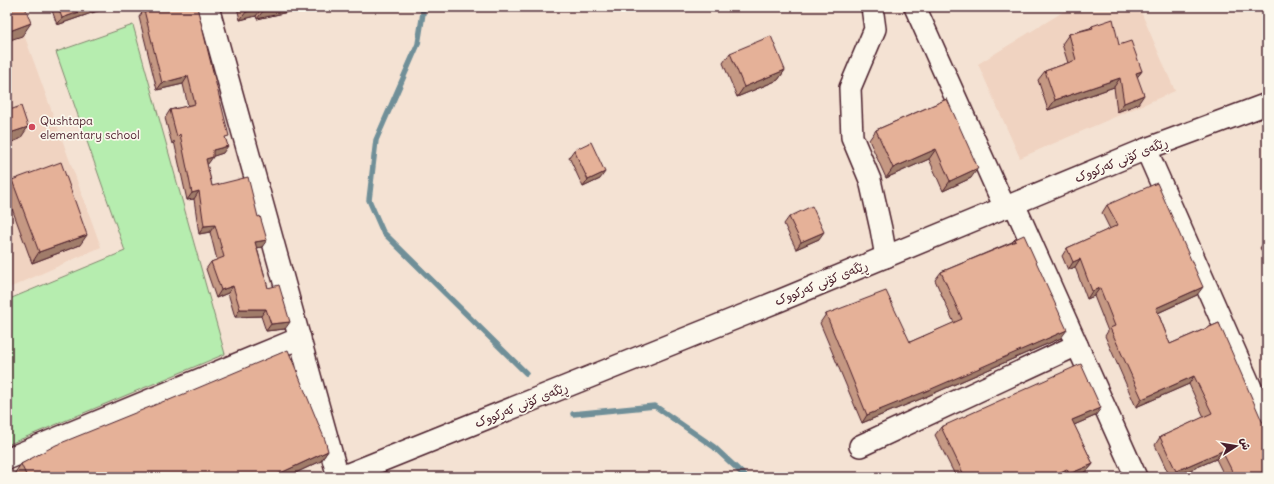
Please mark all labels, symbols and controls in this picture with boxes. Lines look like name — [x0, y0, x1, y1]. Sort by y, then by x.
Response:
place label: Qushtapa elementary school — [40, 113, 140, 142]
marker: Qushtapa elementary school — [27, 122, 37, 132]
street label: ڕێگەی کۆنی کەرکووک — [1072, 134, 1171, 188]
street label: ڕێگەی کۆنی کەرکووک — [772, 257, 871, 311]
street label: ڕێگەی کۆنی کەرکووک — [472, 379, 571, 433]
north arrow — [1216, 426, 1256, 466]
text: ش — [1238, 437, 1254, 451]

